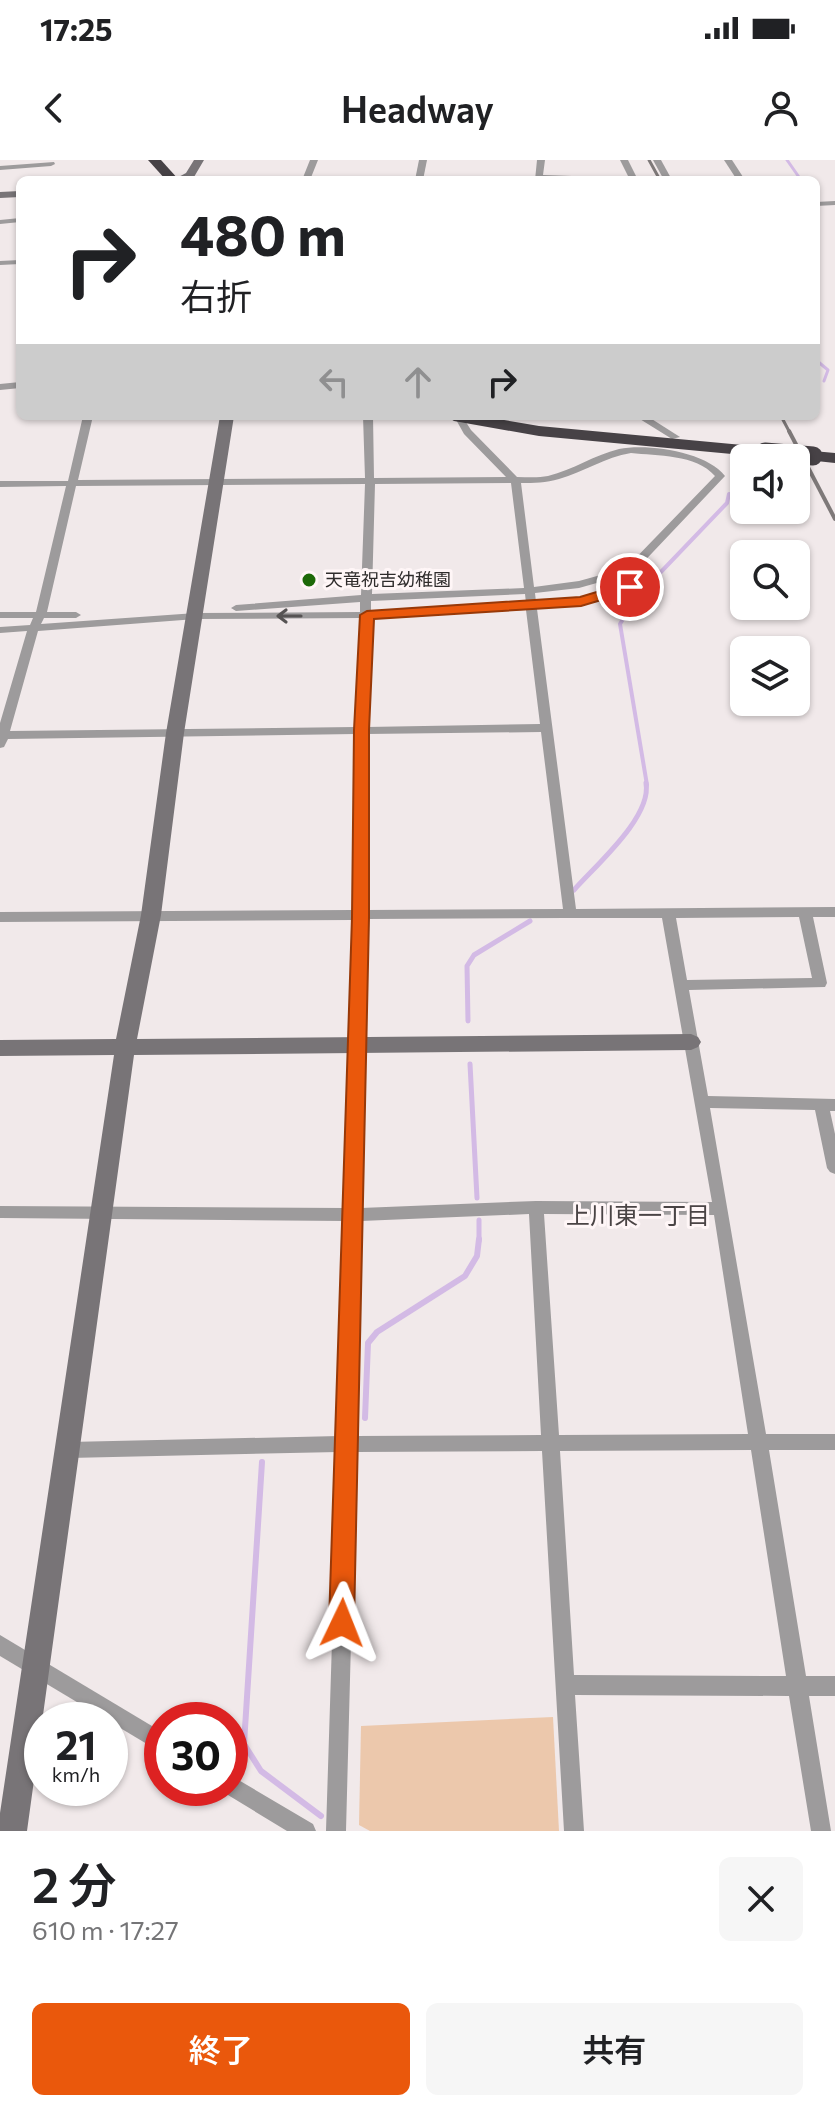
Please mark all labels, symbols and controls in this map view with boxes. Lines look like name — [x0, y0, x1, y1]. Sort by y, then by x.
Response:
text: 17:25 — [40, 10, 113, 47]
icon: back — [32, 86, 76, 130]
text: Headway — [341, 86, 494, 130]
icon: person — [759, 86, 803, 130]
text: 480 m — [180, 199, 346, 268]
icon: right — [48, 208, 152, 312]
text: 右折 — [180, 273, 252, 317]
icon: left — [312, 360, 356, 404]
icon: ahead — [396, 360, 440, 404]
icon: right — [480, 360, 524, 404]
map controls — [730, 444, 810, 716]
button: sound — [730, 444, 810, 524]
button: search — [730, 540, 810, 620]
pin — [596, 553, 664, 621]
icon: arrive — [608, 565, 652, 609]
place label: 天竜祝吉幼稚園 — [325, 568, 451, 590]
marker: 天竜祝吉幼稚園 — [300, 571, 318, 589]
one-way arrow — [276, 608, 303, 624]
button: layers — [730, 636, 810, 716]
district label: 上川東一丁目 — [566, 1200, 710, 1229]
position arrow — [300, 1581, 384, 1665]
speed limit sign: 30 — [144, 1702, 248, 1806]
text: 21 — [56, 1719, 96, 1768]
text: km/h — [52, 1762, 100, 1786]
text: 2 分 — [32, 1854, 116, 1913]
button: close — [719, 1857, 803, 1941]
text: 610 m · 17:27 — [32, 1914, 179, 1945]
button: 終了 — [32, 2003, 410, 2095]
button: 共有 — [426, 2003, 803, 2095]

